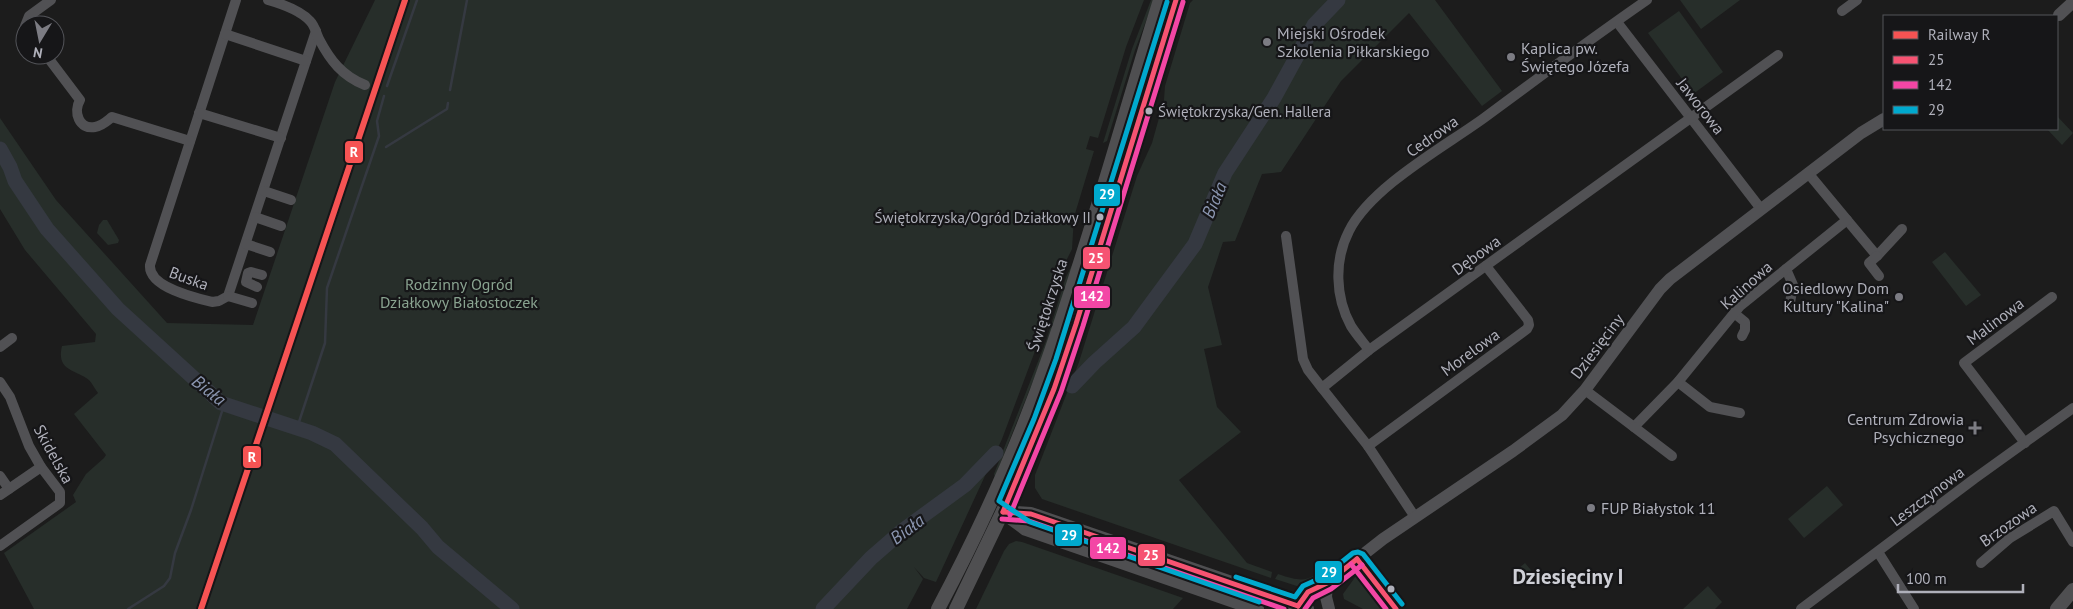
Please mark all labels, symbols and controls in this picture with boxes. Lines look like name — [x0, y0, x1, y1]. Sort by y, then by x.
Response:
north arrow — [15, 15, 65, 65]
legend — [1883, 15, 2058, 130]
place label: Miejski Ośrodek Szkolenia Piłkarskiego — [1277, 23, 1430, 61]
text: Railway R — [1928, 25, 1991, 44]
marker: Miejski Ośrodek Szkolenia Piłkarskiego — [1261, 36, 1273, 48]
place label: Kaplica pw. Świętego Józefa — [1521, 38, 1629, 76]
text: N — [32, 43, 44, 62]
text: 25 — [1928, 50, 1944, 69]
marker: Kaplica pw. Świętego Józefa — [1505, 51, 1517, 63]
street label: Jaworowa — [1672, 73, 1729, 138]
text: 142 — [1928, 75, 1953, 94]
text: 29 — [1928, 100, 1944, 119]
place label: Świętokrzyska/Gen. Hallera — [1158, 102, 1331, 121]
marker: Świętokrzyska/Gen. Hallera — [1144, 106, 1154, 116]
street label: Cedrowa — [1402, 111, 1462, 161]
line badge: R — [344, 140, 364, 164]
text: R — [350, 143, 359, 161]
water label: Biała — [1196, 178, 1232, 222]
line badge: 29 — [1093, 183, 1121, 207]
text: 29 — [1099, 185, 1115, 203]
place label: Świętokrzyska/Ogród Działkowy II — [875, 208, 1091, 227]
marker: Świętokrzyska/Ogród Działkowy II — [1095, 212, 1105, 222]
street label: Dębowa — [1448, 231, 1504, 279]
line badge: 25 — [1082, 246, 1111, 270]
text: 25 — [1088, 249, 1104, 267]
street label: Świętokrzyska — [1023, 256, 1071, 354]
street label: Kalinowa — [1716, 256, 1776, 314]
street label: Buska — [167, 262, 211, 294]
park label: Rodzinny Ogród Działkowy Białostoczek — [380, 274, 538, 312]
place label: Osiedlowy Dom Kultury "Kalina" — [1782, 278, 1889, 316]
line badge: 142 — [1073, 285, 1111, 309]
text: 142 — [1080, 287, 1104, 305]
marker: Osiedlowy Dom Kultury "Kalina" — [1893, 291, 1905, 303]
street label: Malinowa — [1962, 293, 2028, 349]
street label: Dziesięciny — [1566, 309, 1628, 383]
street label: Morelowa — [1437, 324, 1503, 380]
water label: Biała — [187, 370, 231, 411]
place label: Centrum Zdrowia Psychicznego — [1847, 409, 1964, 447]
street label: Skidelska — [30, 421, 78, 487]
marker: Centrum Zdrowia Psychicznego — [1968, 421, 1982, 435]
line badge: R — [242, 445, 262, 469]
text: R — [248, 448, 257, 466]
street label: Leszczynowa — [1886, 462, 1968, 530]
street label: Brzozowa — [1976, 497, 2040, 551]
place label: FUP Białystok 11 — [1601, 498, 1715, 518]
marker: FUP Białystok 11 — [1585, 502, 1597, 514]
water label: Biała — [885, 509, 929, 549]
line badge: 29 — [1054, 523, 1083, 547]
text: 29 — [1061, 526, 1077, 544]
line badge: 142 — [1089, 536, 1127, 560]
text: 142 — [1096, 539, 1120, 557]
line badge: 25 — [1137, 543, 1166, 567]
text: 25 — [1143, 546, 1159, 564]
line badge: 29 — [1314, 560, 1343, 584]
scale bar — [1898, 562, 2023, 594]
text: 29 — [1321, 563, 1337, 581]
district label: Dziesięciny I — [1512, 563, 1624, 590]
text: 100 m — [1906, 569, 1947, 588]
unlabelled marker — [1386, 584, 1396, 594]

